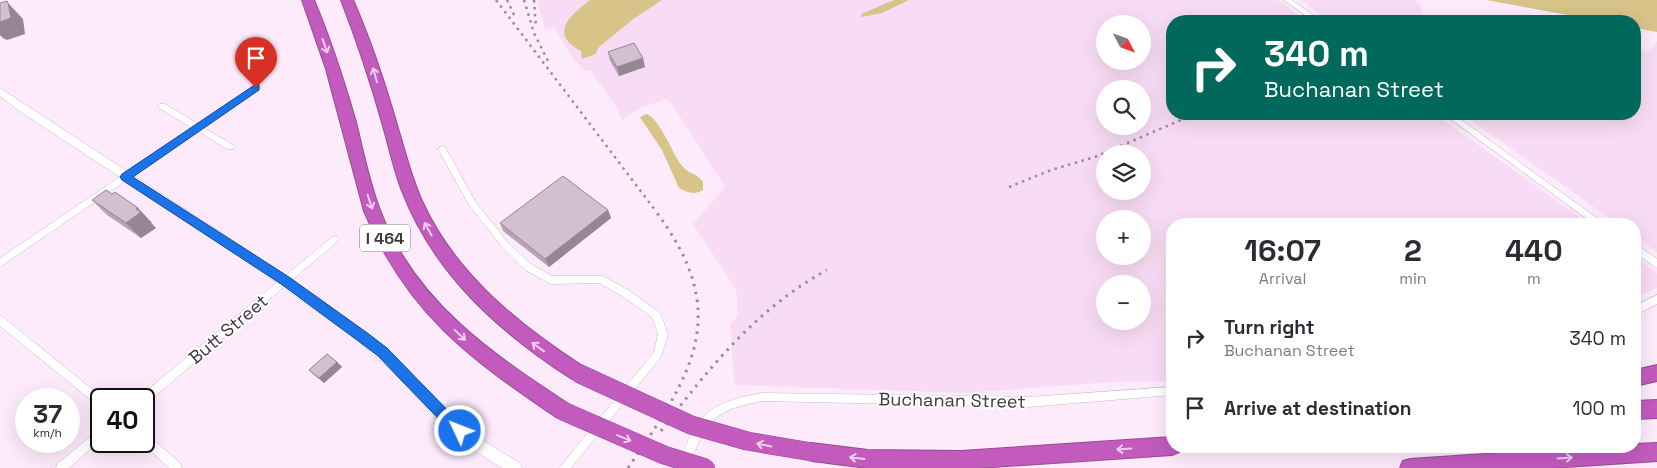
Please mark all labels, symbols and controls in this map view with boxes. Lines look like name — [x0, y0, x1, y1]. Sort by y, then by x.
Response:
north arrow — [1096, 15, 1151, 70]
map controls — [1096, 15, 1151, 330]
text: 340 m — [1264, 32, 1369, 76]
icon: right — [1181, 35, 1246, 100]
pin — [235, 37, 277, 88]
one-way arrow — [321, 37, 330, 53]
icon: arrive — [242, 44, 270, 72]
one-way arrow — [370, 68, 380, 84]
text: Buchanan Street — [1264, 75, 1444, 103]
button: search — [1096, 80, 1151, 135]
button: layers — [1096, 145, 1151, 200]
one-way arrow — [365, 193, 375, 209]
button: + — [1096, 210, 1151, 265]
one-way arrow — [423, 222, 433, 236]
road number: I 464 — [360, 224, 410, 252]
text: 16:07 — [1244, 231, 1321, 270]
text: 2 — [1404, 231, 1422, 270]
text: 440 — [1505, 231, 1563, 270]
text: Arrival — [1259, 268, 1306, 289]
text: min — [1399, 268, 1427, 289]
text: m — [1527, 268, 1541, 289]
button: − — [1096, 275, 1151, 330]
street label: Butt Street — [184, 289, 272, 369]
text: Turn right — [1224, 315, 1314, 340]
icon: right — [1181, 324, 1209, 352]
text: 340 m — [1569, 326, 1626, 351]
one-way arrow — [453, 329, 466, 341]
text: Buchanan Street — [1224, 340, 1355, 361]
one-way arrow — [531, 342, 545, 352]
street label: Buchanan Street — [878, 387, 1026, 413]
speed limit sign: 40 — [90, 388, 155, 453]
icon: arrive — [1181, 394, 1209, 422]
text: Arrive at destination — [1224, 396, 1412, 421]
text: 100 m — [1572, 396, 1626, 421]
text: 37 — [33, 398, 62, 430]
position arrow — [433, 404, 485, 456]
text: km/h — [33, 425, 62, 441]
one-way arrow — [616, 433, 631, 443]
one-way arrow — [756, 439, 772, 449]
one-way arrow — [1116, 445, 1132, 454]
one-way arrow — [849, 453, 865, 463]
one-way arrow — [1557, 454, 1573, 463]

